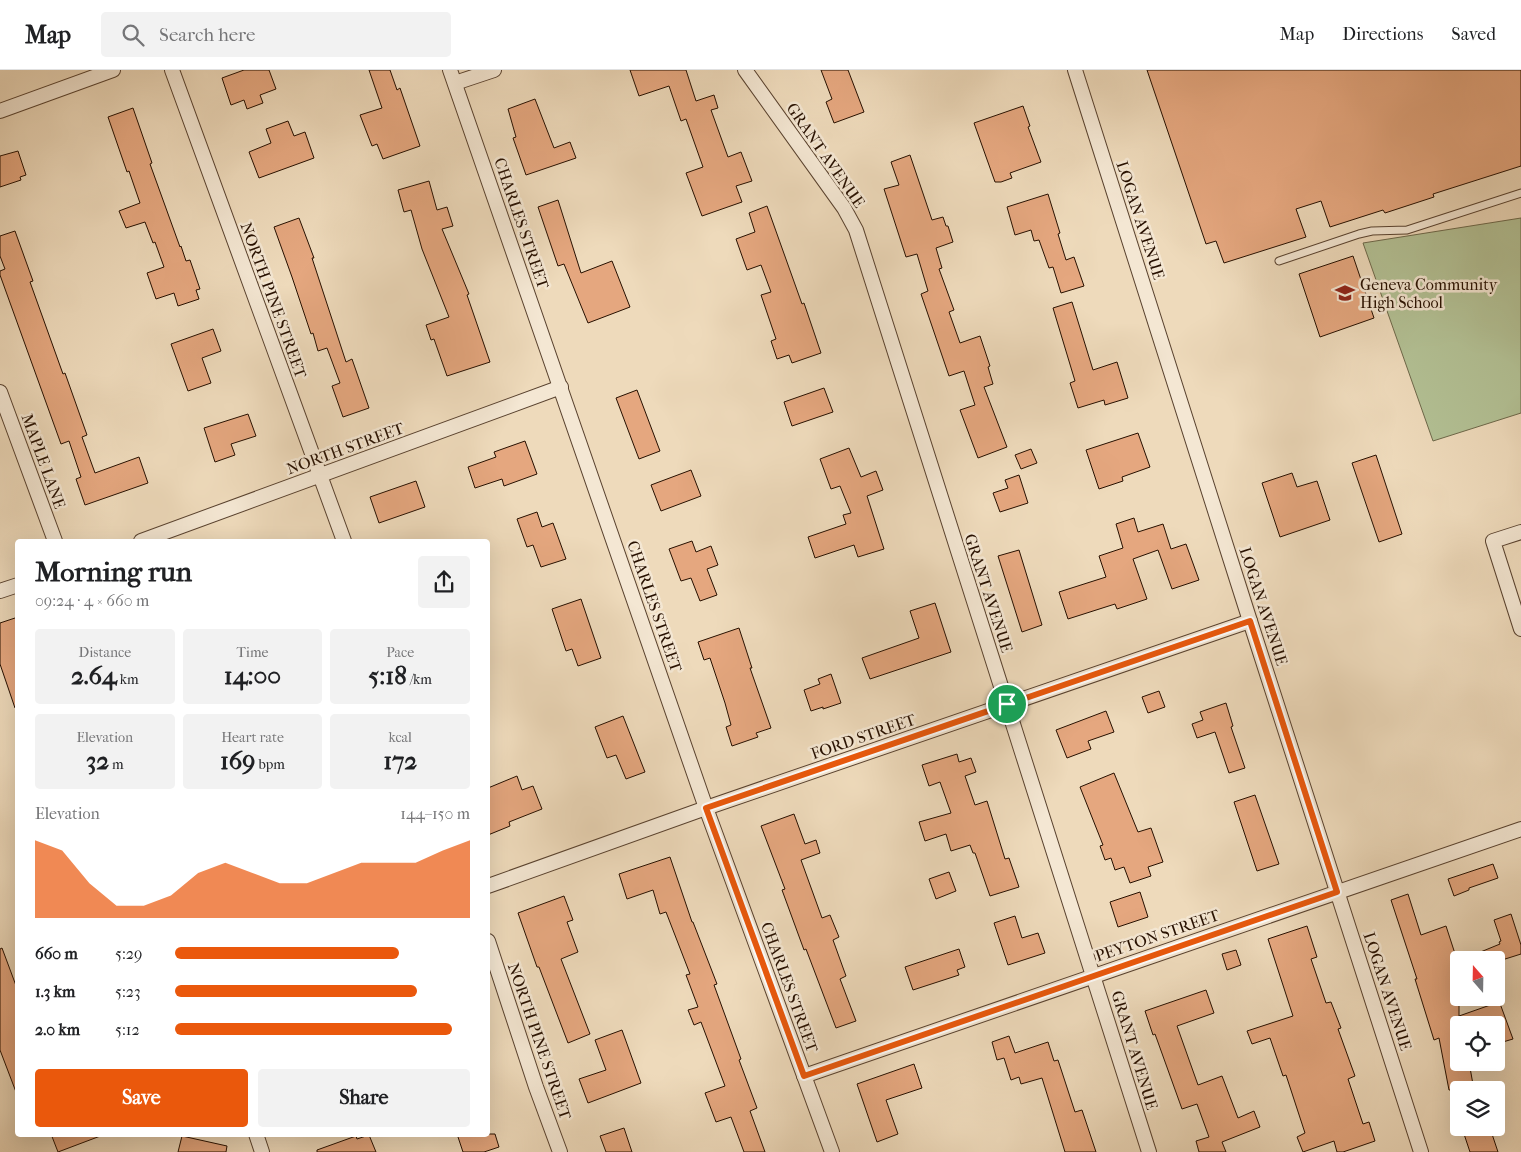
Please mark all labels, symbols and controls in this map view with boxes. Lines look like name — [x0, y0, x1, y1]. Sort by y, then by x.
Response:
search box — [101, 12, 451, 57]
text: Map — [25, 21, 71, 49]
icon: search — [119, 21, 147, 49]
text: Search here — [159, 24, 255, 46]
text: Map — [1280, 24, 1314, 45]
text: Directions — [1342, 24, 1423, 45]
text: Saved — [1451, 24, 1496, 45]
street label: GRANT AVENUE — [782, 99, 869, 212]
street label: CHARLES STREET — [490, 155, 553, 291]
street label: LOGAN AVENUE — [1112, 158, 1169, 282]
street label: NORTH PINE STREET — [236, 220, 311, 381]
place label: Geneva Community High School — [1360, 275, 1498, 312]
school or university icon: Geneva Community High School — [1334, 282, 1356, 304]
street label: MAPLE LANE — [18, 411, 70, 511]
street label: NORTH STREET — [284, 418, 407, 478]
street label: GRANT AVENUE — [960, 531, 1017, 655]
street label: CHARLES STREET — [623, 538, 686, 674]
street label: LOGAN AVENUE — [1235, 544, 1292, 668]
text: Morning run — [35, 555, 192, 588]
button: share — [418, 556, 470, 608]
text: 09:24 · 4 × 660 m — [35, 591, 149, 610]
text: Distance — [79, 644, 131, 661]
text: Time — [237, 644, 268, 661]
text: Pace — [386, 644, 414, 661]
text: 2.64 — [71, 661, 117, 690]
text: 14:00 — [224, 661, 281, 690]
text: 5:18 — [368, 661, 407, 690]
text: km — [117, 671, 139, 688]
text: /km — [407, 671, 432, 688]
pin — [986, 683, 1028, 725]
icon: arrive — [993, 690, 1021, 718]
street label: FORD STREET — [808, 710, 918, 763]
text: Elevation — [77, 729, 133, 746]
text: Heart rate — [221, 729, 284, 746]
text: kcal — [388, 729, 412, 746]
text: 32 — [86, 746, 109, 775]
text: 169 — [220, 746, 255, 775]
text: 172 — [383, 746, 417, 775]
text: m — [109, 756, 124, 773]
text: bpm — [255, 756, 285, 773]
text: Elevation — [35, 804, 100, 823]
text: 144–150 m — [400, 804, 470, 823]
street label: PEYTON STREET — [1093, 905, 1222, 966]
street label: CHARLES STREET — [757, 919, 822, 1055]
street label: LOGAN AVENUE — [1359, 929, 1416, 1053]
text: 660 m — [35, 944, 78, 963]
text: 5:29 — [115, 944, 142, 963]
north arrow — [1450, 951, 1505, 1006]
map controls — [1450, 951, 1505, 1136]
street label: NORTH PINE STREET — [504, 960, 575, 1122]
text: 1.3 km — [35, 982, 75, 1001]
text: 5:23 — [115, 982, 141, 1001]
street label: GRANT AVENUE — [1107, 988, 1162, 1112]
button: locate — [1450, 1016, 1505, 1071]
text: 2.0 km — [35, 1020, 80, 1039]
text: 5:12 — [115, 1020, 140, 1039]
button: Save — [35, 1069, 248, 1127]
button: Share — [258, 1069, 470, 1127]
button: layers — [1450, 1081, 1505, 1136]

